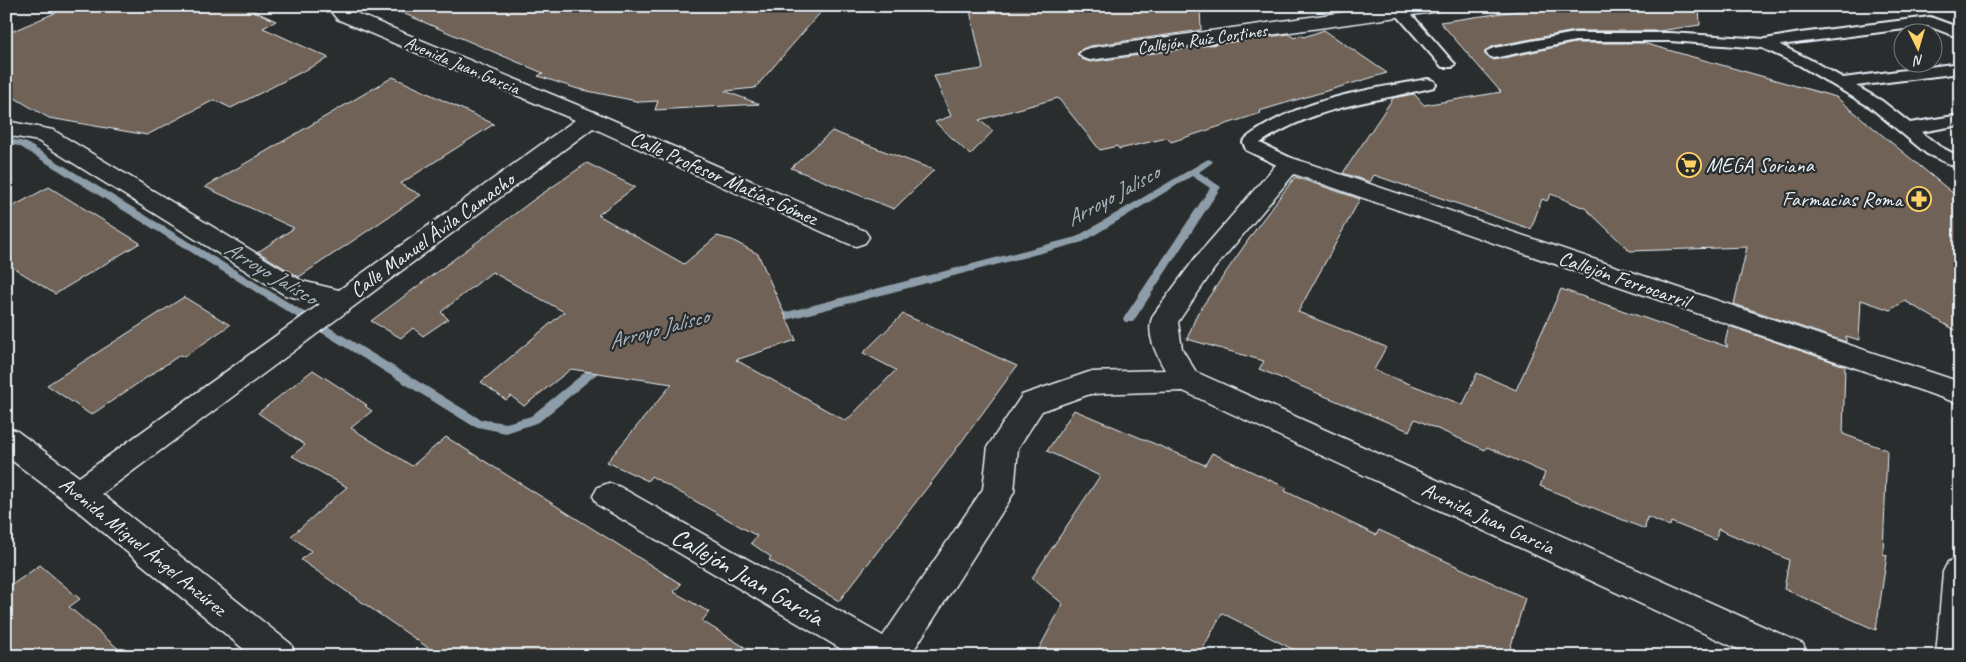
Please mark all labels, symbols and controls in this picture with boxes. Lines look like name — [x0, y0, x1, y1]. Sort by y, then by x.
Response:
street label: Callejón Ruíz Cortines — [1136, 19, 1270, 59]
north arrow — [1894, 22, 1944, 72]
street label: Avenida Juan Garcia — [401, 31, 524, 100]
text: N — [1912, 52, 1924, 70]
street label: Calle Profesor Matías Gómez — [627, 125, 824, 232]
supermarket icon: MEGA Soriana — [1676, 152, 1702, 178]
place label: MEGA Soriana — [1706, 152, 1816, 178]
water label: Arroyo Jalisco — [1061, 157, 1168, 233]
street label: Calle Manuel Ávila Camacho — [345, 165, 521, 303]
place label: Farmacias Roma — [1782, 186, 1904, 212]
pharmacy icon: Farmacias Roma — [1906, 186, 1932, 212]
water label: Arroyo Jalisco — [220, 235, 325, 313]
street label: Callejón Ferrocarril — [1555, 244, 1696, 315]
water label: Arroyo Jalisco — [605, 301, 715, 356]
street label: Avenida Miguel Ángel Anzúrez — [54, 471, 234, 623]
street label: Avenida Juan Garcia — [1418, 476, 1560, 561]
street label: Callejón Juan García — [666, 520, 831, 634]

